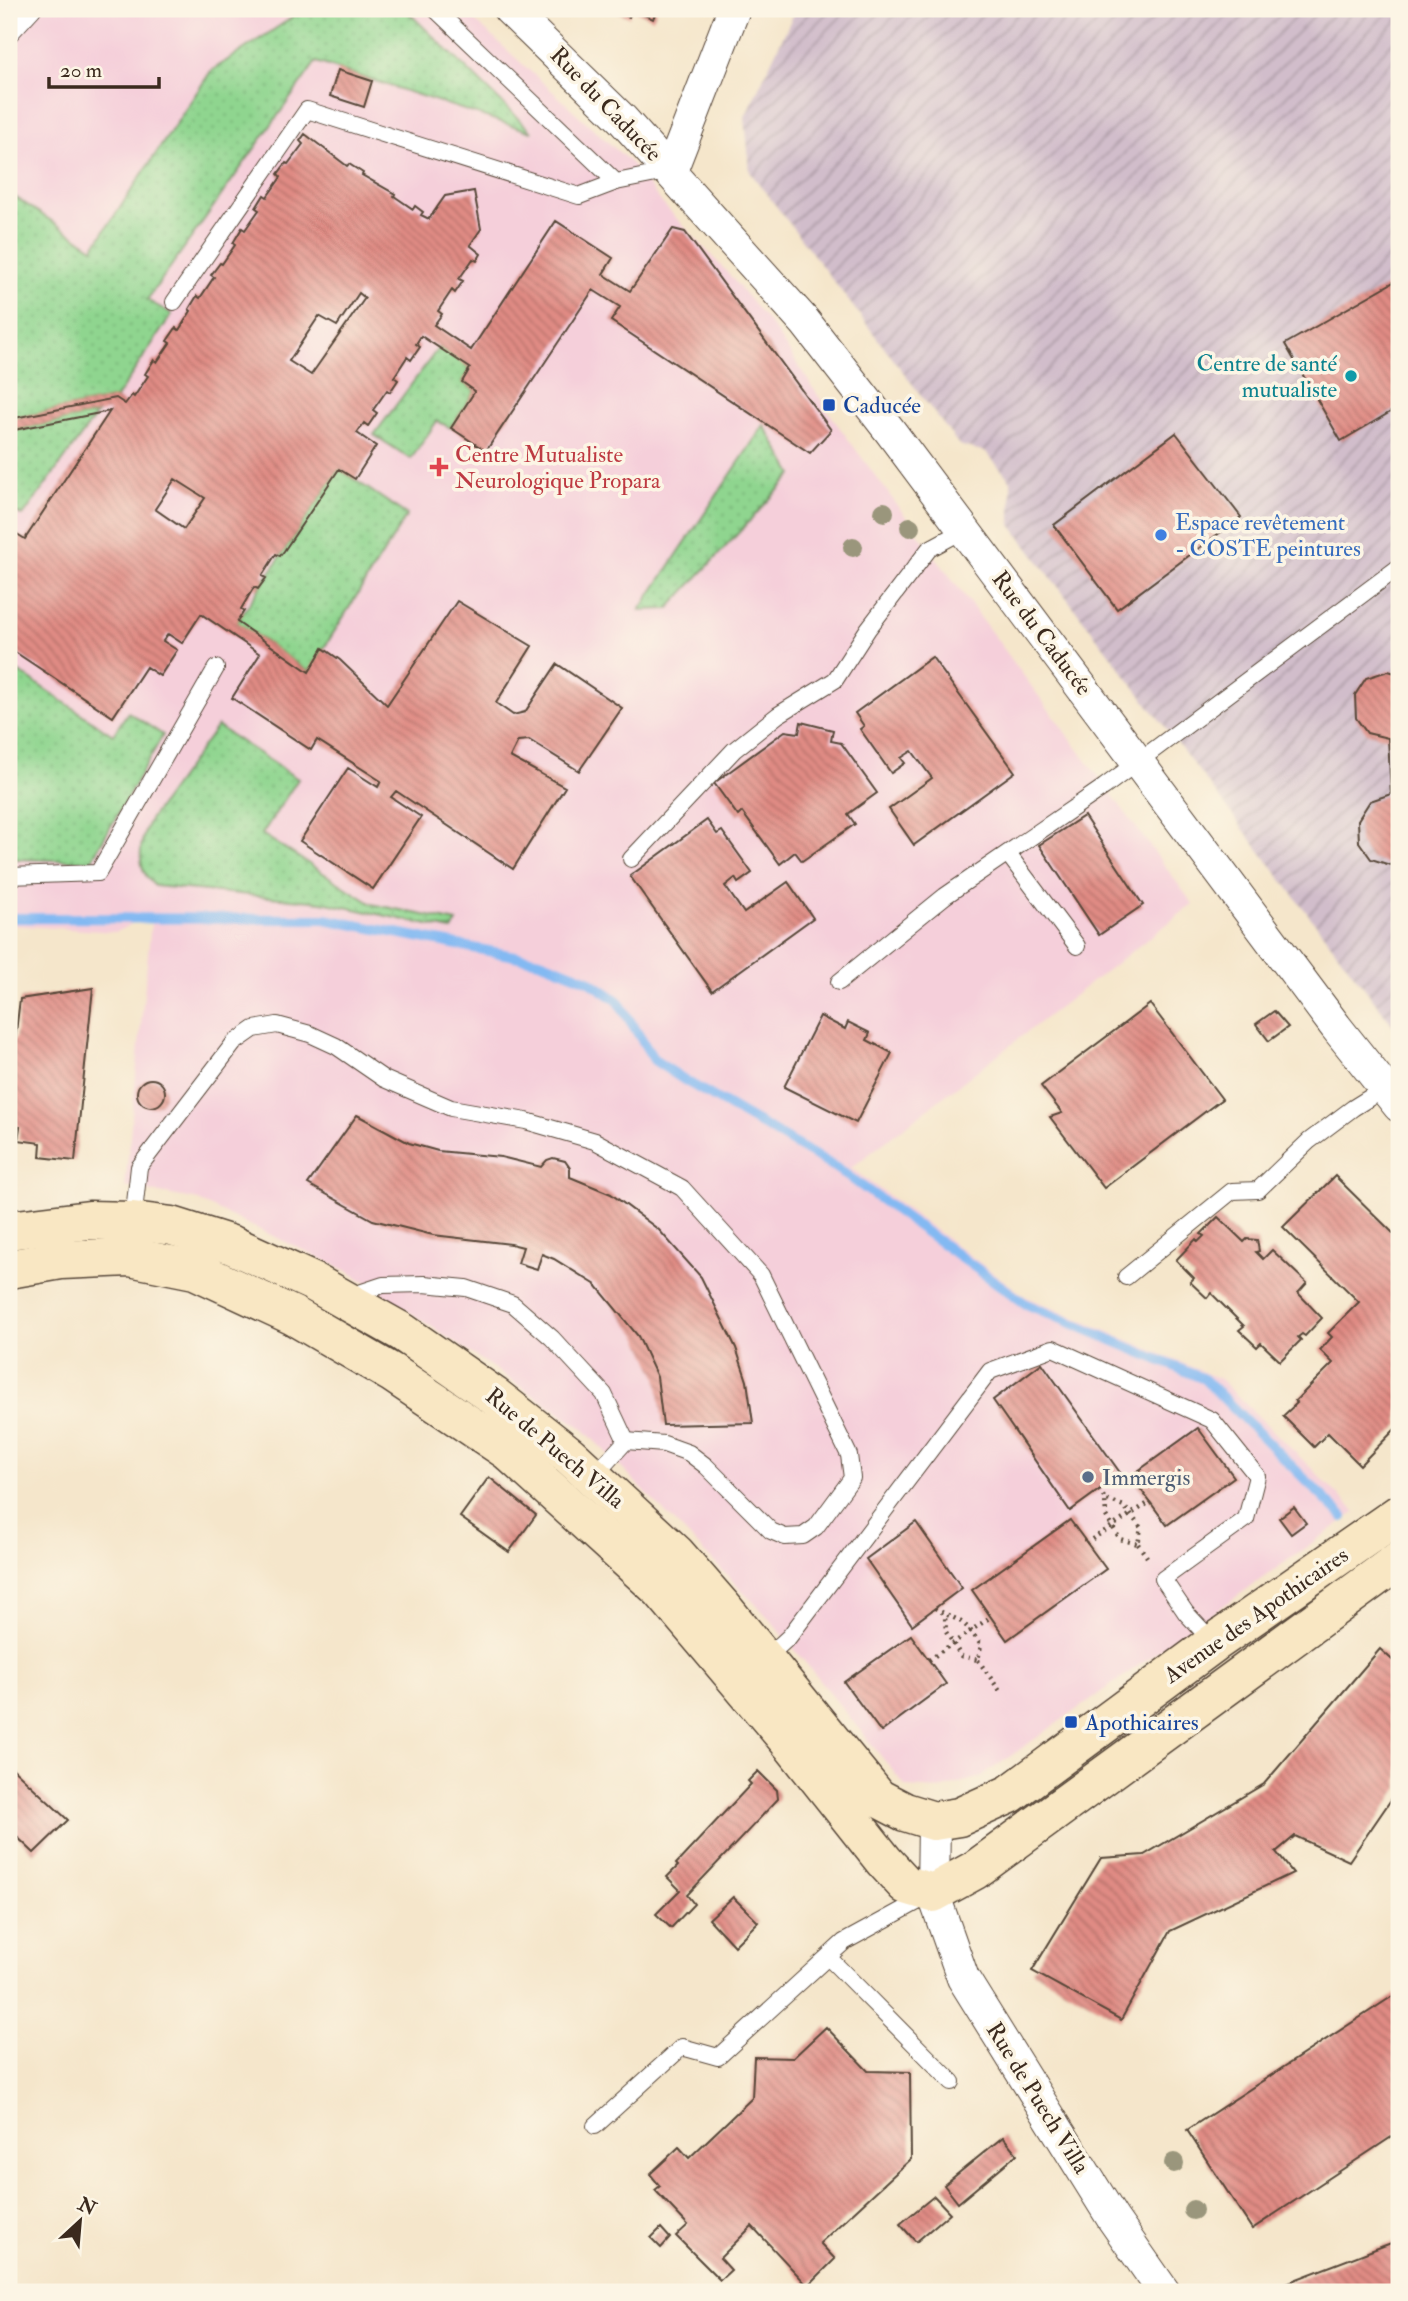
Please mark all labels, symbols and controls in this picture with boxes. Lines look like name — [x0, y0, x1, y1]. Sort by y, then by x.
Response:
street label: Rue du Caducée — [544, 40, 668, 168]
scale bar — [49, 46, 159, 90]
text: 20 m — [60, 57, 102, 84]
place label: Centre de santé mutualiste — [1196, 349, 1337, 404]
marker: Centre de santé mutualiste — [1343, 368, 1359, 384]
place label: Caducée — [843, 391, 921, 420]
marker: Caducée — [821, 397, 837, 413]
place label: Centre Mutualiste Neurologique Propara — [455, 440, 661, 496]
marker: Centre Mutualiste Neurologique Propara — [429, 457, 449, 477]
place label: Espace revêtement - COSTE peintures — [1175, 508, 1361, 564]
marker: Espace revêtement - COSTE peintures — [1153, 527, 1169, 543]
street label: Rue du Caducée — [986, 565, 1099, 701]
street label: Rue de Puech Villa — [479, 1381, 631, 1515]
place label: Immergis — [1102, 1463, 1190, 1492]
marker: Immergis — [1080, 1469, 1096, 1485]
street label: Avenue des Apothicaires — [1157, 1540, 1355, 1691]
place label: Apothicaires — [1084, 1708, 1199, 1738]
marker: Apothicaires — [1063, 1714, 1079, 1730]
street label: Rue de Puech Villa — [980, 2017, 1096, 2180]
north arrow — [46, 2186, 116, 2256]
text: N — [73, 2192, 101, 2222]

